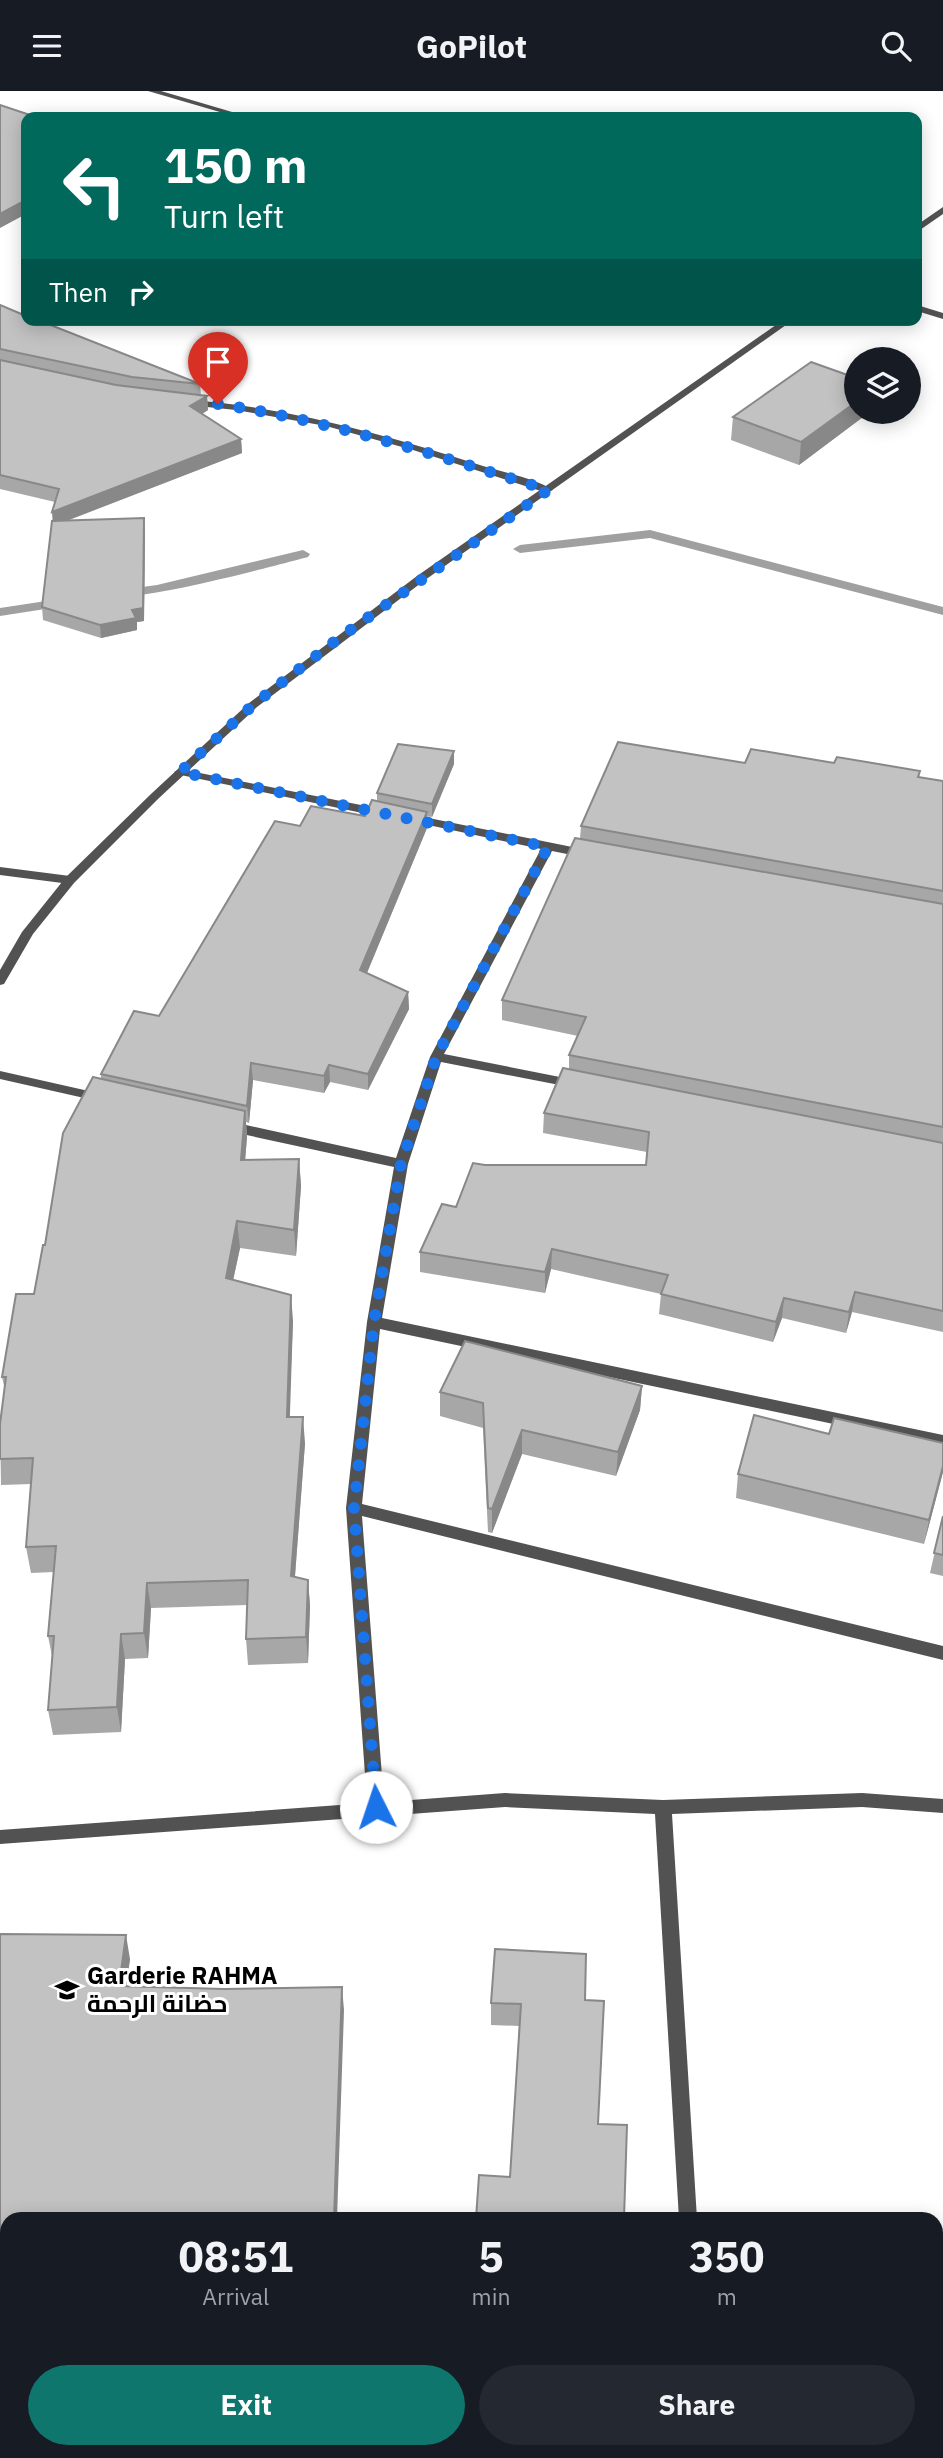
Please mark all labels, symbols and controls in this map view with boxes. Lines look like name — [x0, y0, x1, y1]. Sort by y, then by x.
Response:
text: GoPilot — [416, 25, 527, 67]
icon: menu — [28, 27, 66, 65]
icon: search — [877, 27, 915, 65]
text: 150 m — [164, 133, 308, 196]
icon: left — [49, 140, 140, 231]
text: Turn left — [164, 195, 284, 237]
icon: right — [122, 273, 160, 311]
text: Then — [49, 275, 108, 309]
pin — [188, 332, 248, 404]
icon: arrive — [199, 343, 237, 381]
map controls — [844, 347, 921, 424]
button: layers — [844, 347, 921, 424]
position arrow — [339, 1770, 413, 1844]
place label: Garderie RAHMA حضانة الرحمة — [87, 1959, 277, 2019]
school or university icon: Garderie RAHMA حضانة الرحمة — [53, 1976, 81, 2004]
text: 08:51 — [178, 2229, 293, 2284]
text: 5 — [478, 2229, 504, 2284]
text: 350 — [689, 2229, 765, 2284]
text: Arrival — [202, 2281, 269, 2311]
text: min — [472, 2281, 510, 2311]
text: m — [717, 2281, 737, 2311]
button: Exit — [28, 2365, 465, 2445]
button: Share — [479, 2365, 915, 2445]

